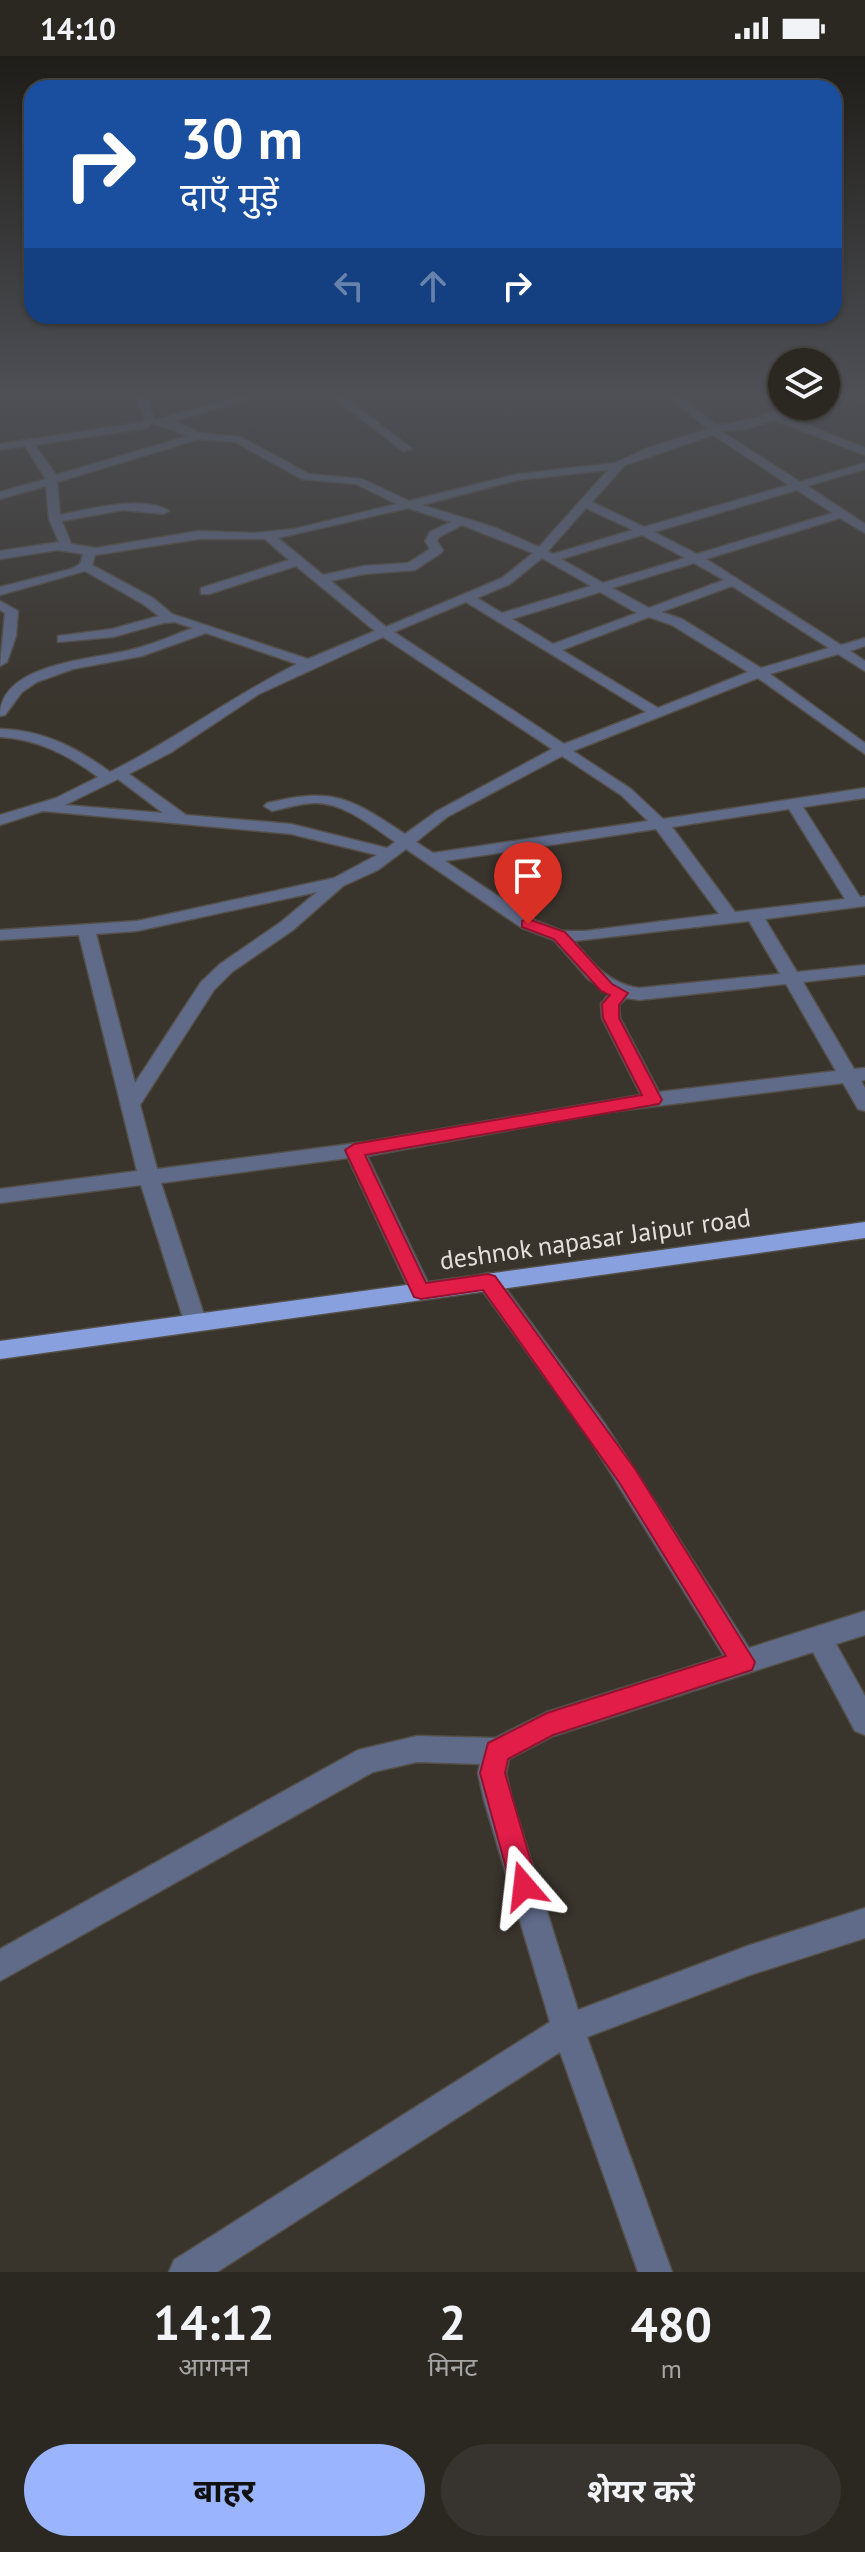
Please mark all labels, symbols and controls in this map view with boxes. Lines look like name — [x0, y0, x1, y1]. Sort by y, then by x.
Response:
text: 14:10 — [40, 9, 116, 48]
text: 30 m — [180, 102, 303, 174]
icon: right — [48, 112, 152, 216]
text: दाएँ मुड़ें — [180, 172, 279, 219]
icon: left — [327, 264, 371, 308]
icon: ahead — [411, 264, 455, 308]
icon: right — [495, 264, 539, 308]
map controls — [768, 348, 840, 420]
button: layers — [768, 348, 840, 420]
pin — [494, 842, 562, 924]
icon: arrive — [506, 854, 550, 898]
street label: deshnok napasar Jaipur road — [437, 1200, 753, 1277]
position arrow — [482, 1844, 566, 1928]
text: 14:12 — [153, 2291, 275, 2353]
text: 2 — [439, 2291, 466, 2353]
text: 480 — [630, 2293, 712, 2355]
text: आगमन — [178, 2350, 249, 2383]
text: मिनट — [428, 2350, 477, 2383]
text: m — [661, 2352, 682, 2385]
button: बाहर — [24, 2444, 425, 2536]
button: शेयर करें — [441, 2444, 841, 2536]

